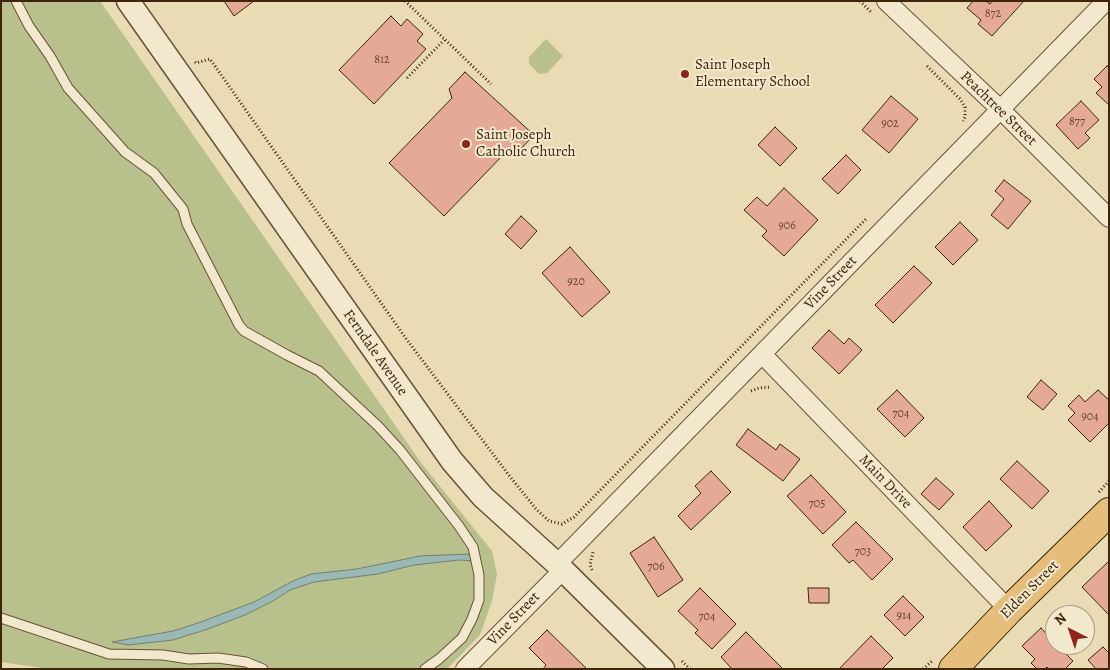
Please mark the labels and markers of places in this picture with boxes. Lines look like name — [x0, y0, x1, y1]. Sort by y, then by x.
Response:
place label: Saint Joseph Elementary School — [695, 56, 810, 91]
marker: Saint Joseph Elementary School — [679, 68, 691, 80]
place label: Saint Joseph Catholic Church — [476, 126, 576, 161]
marker: Saint Joseph Catholic Church — [460, 138, 472, 150]

